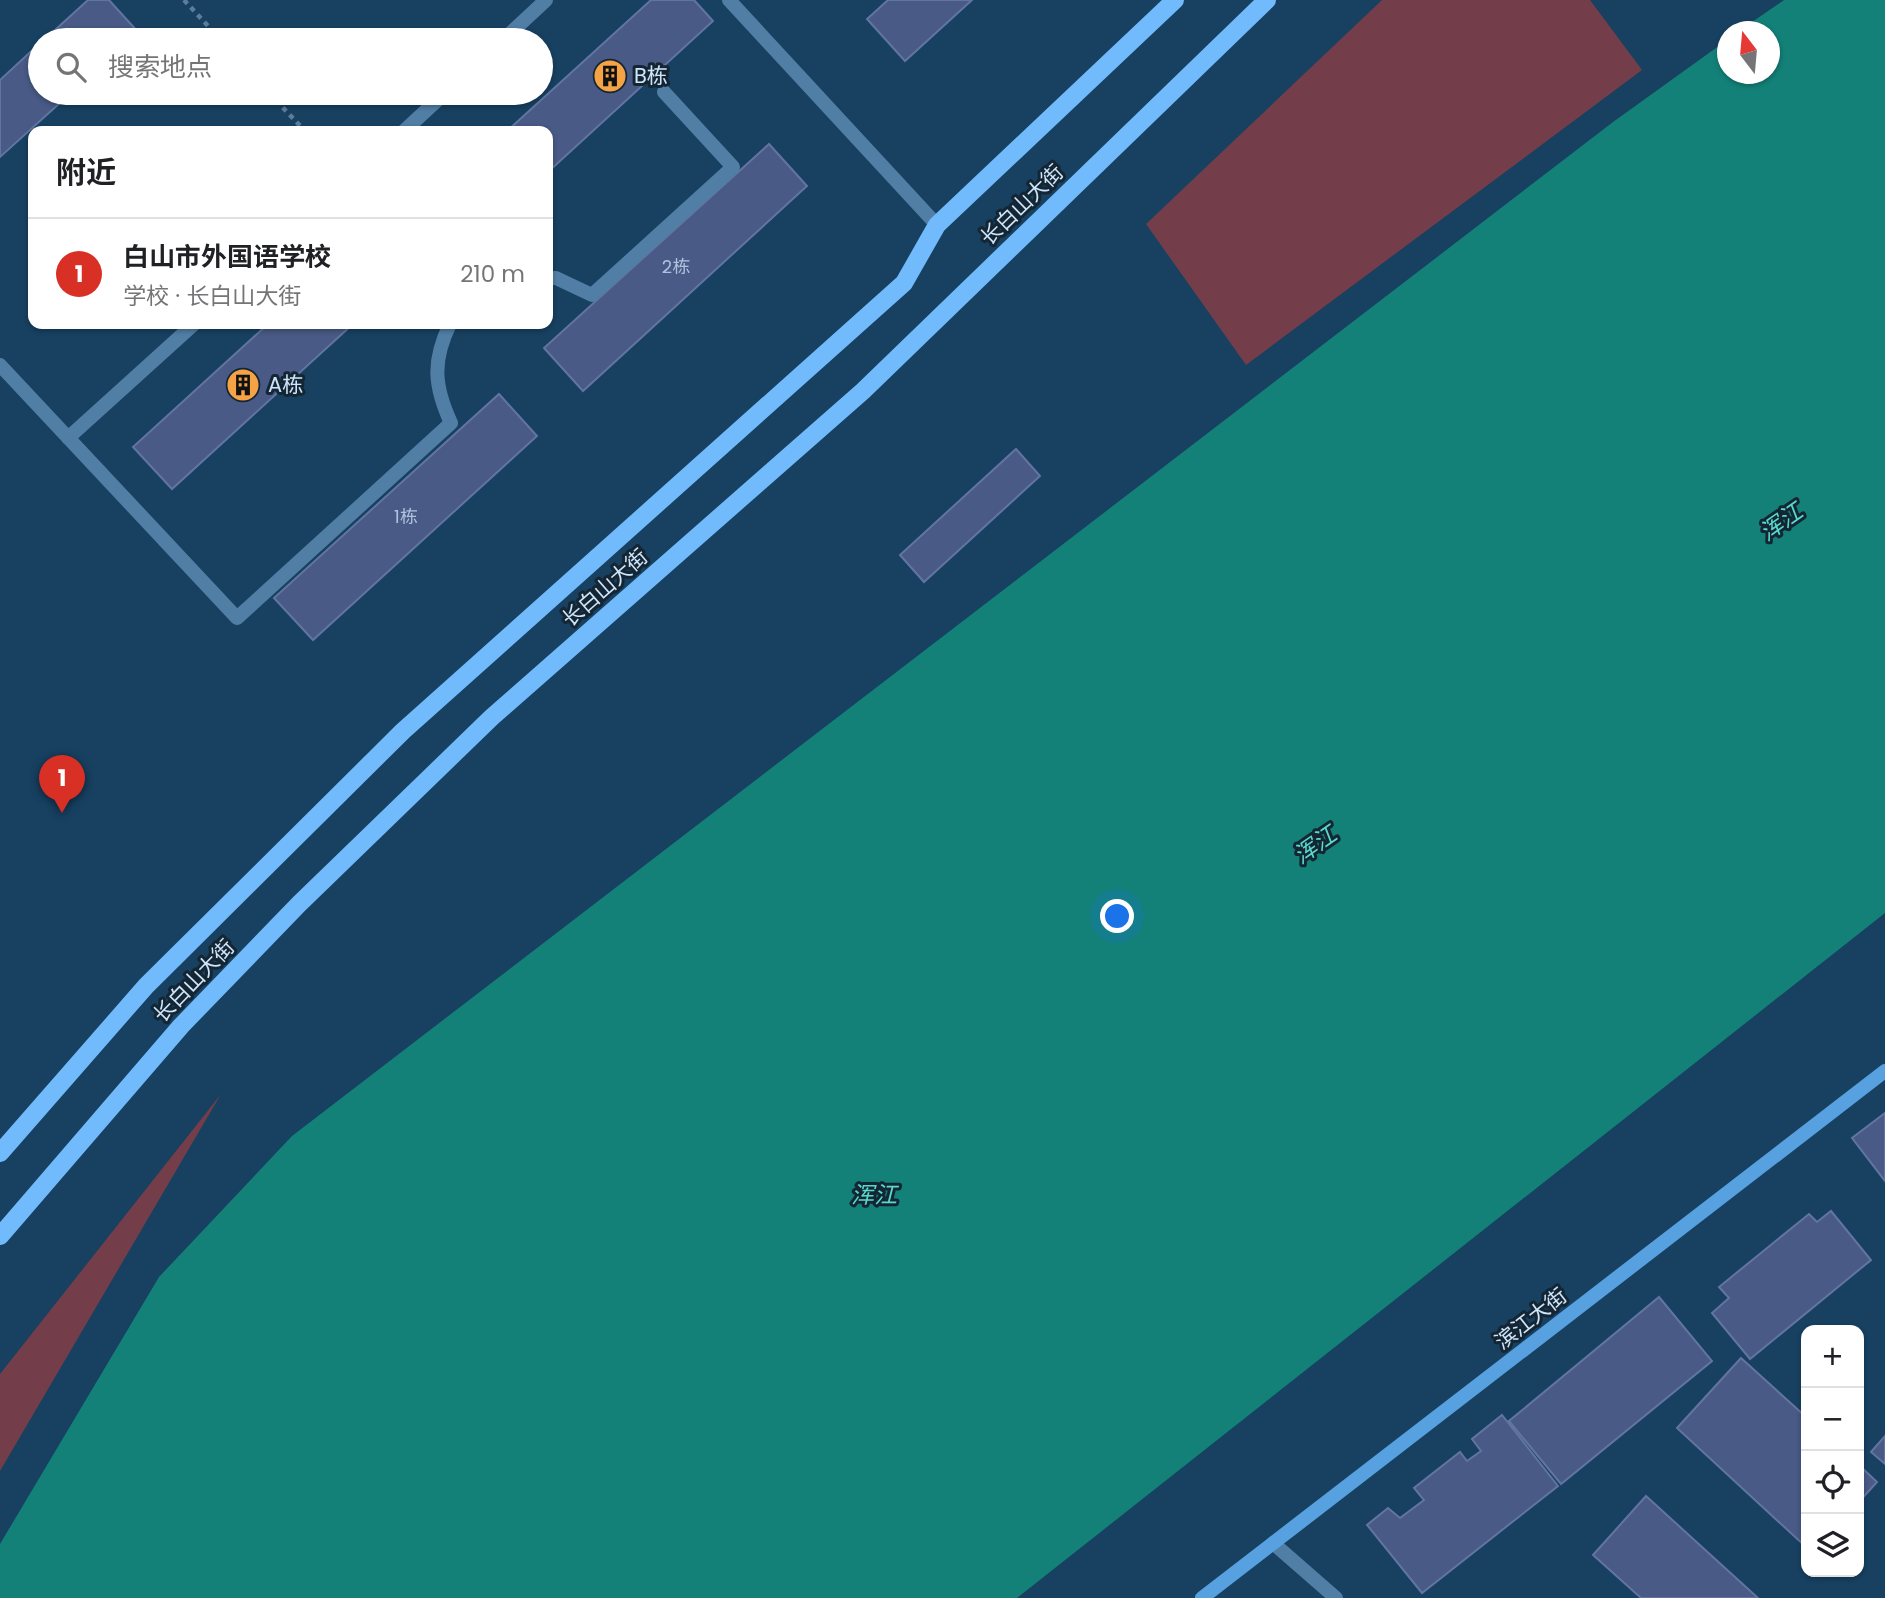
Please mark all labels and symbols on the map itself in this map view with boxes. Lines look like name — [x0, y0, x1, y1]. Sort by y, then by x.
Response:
north arrow — [1717, 21, 1780, 84]
building icon: B栋 — [591, 57, 629, 95]
place label: B栋 — [634, 61, 668, 90]
street label: 长白山大街 — [974, 158, 1069, 252]
house number: 2栋 — [662, 254, 690, 279]
building icon: A栋 — [224, 366, 262, 404]
place label: A栋 — [268, 370, 303, 399]
water label: 浑江 — [1753, 494, 1811, 548]
house number: 1栋 — [394, 504, 418, 529]
street label: 长白山大街 — [556, 542, 654, 633]
pin: 1 — [39, 755, 85, 813]
water label: 浑江 — [1287, 817, 1345, 871]
your location — [1100, 899, 1134, 933]
street label: 长白山大街 — [147, 933, 241, 1028]
water label: 浑江 — [851, 1179, 900, 1211]
street label: 滨江大街 — [1489, 1281, 1573, 1356]

